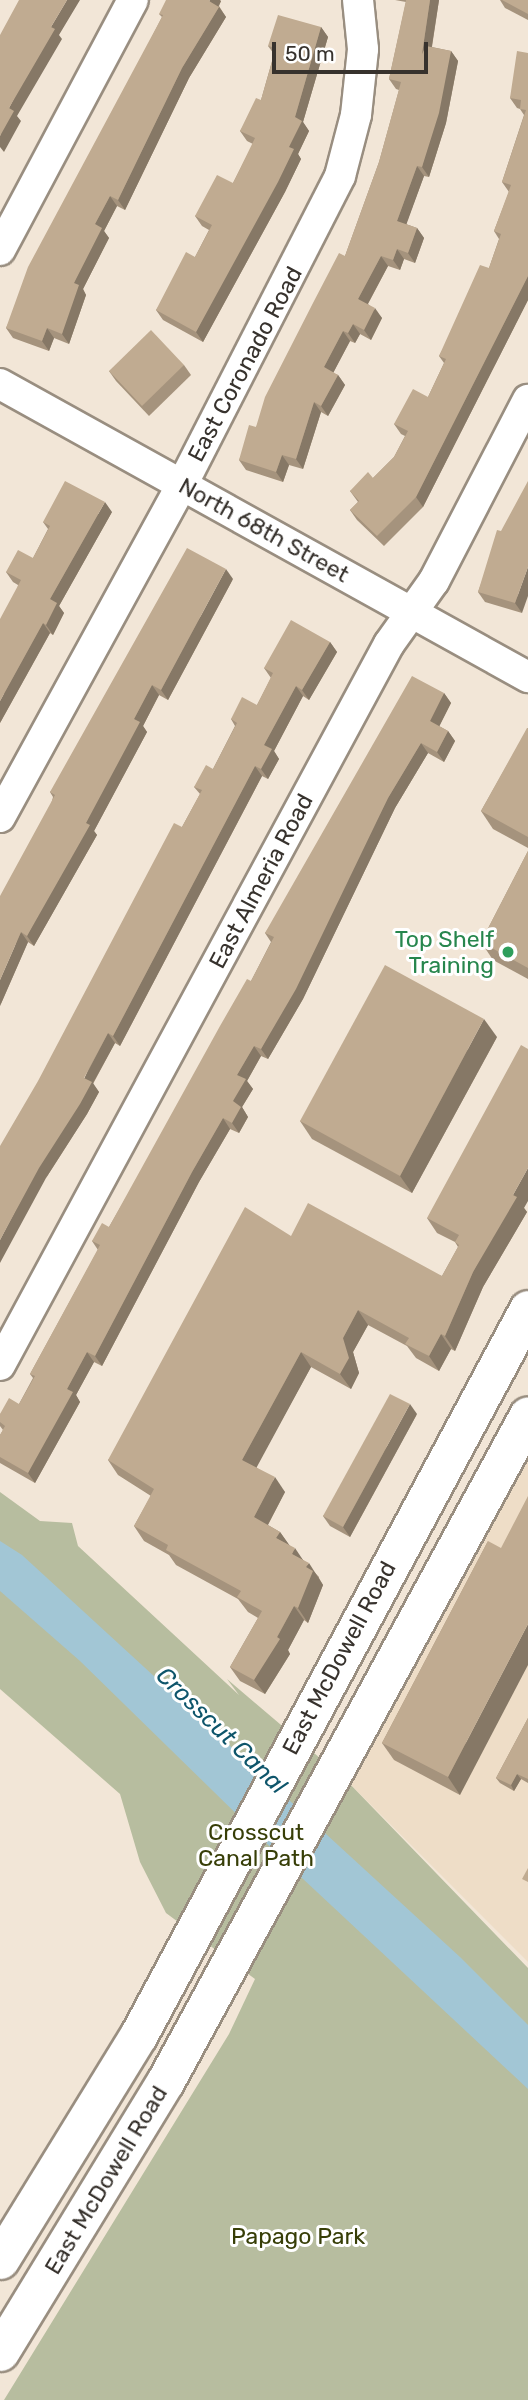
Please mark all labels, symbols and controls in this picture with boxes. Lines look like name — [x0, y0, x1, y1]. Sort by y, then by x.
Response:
scale bar — [276, 28, 432, 72]
text: 50 m — [285, 41, 335, 66]
street label: East Coronado Road — [182, 262, 308, 466]
street label: North 68th Street — [174, 472, 354, 588]
street label: East Almeria Road — [203, 789, 319, 973]
place label: Top Shelf Training — [395, 925, 494, 979]
marker: Top Shelf Training — [500, 944, 516, 960]
street label: East McDowell Road — [276, 1557, 402, 1759]
water label: Crosscut Canal — [150, 1661, 292, 1801]
park label: Crosscut Canal Path — [198, 1818, 314, 1872]
street label: East McDowell Road — [39, 2081, 173, 2279]
park label: Papago Park — [231, 2222, 365, 2250]

